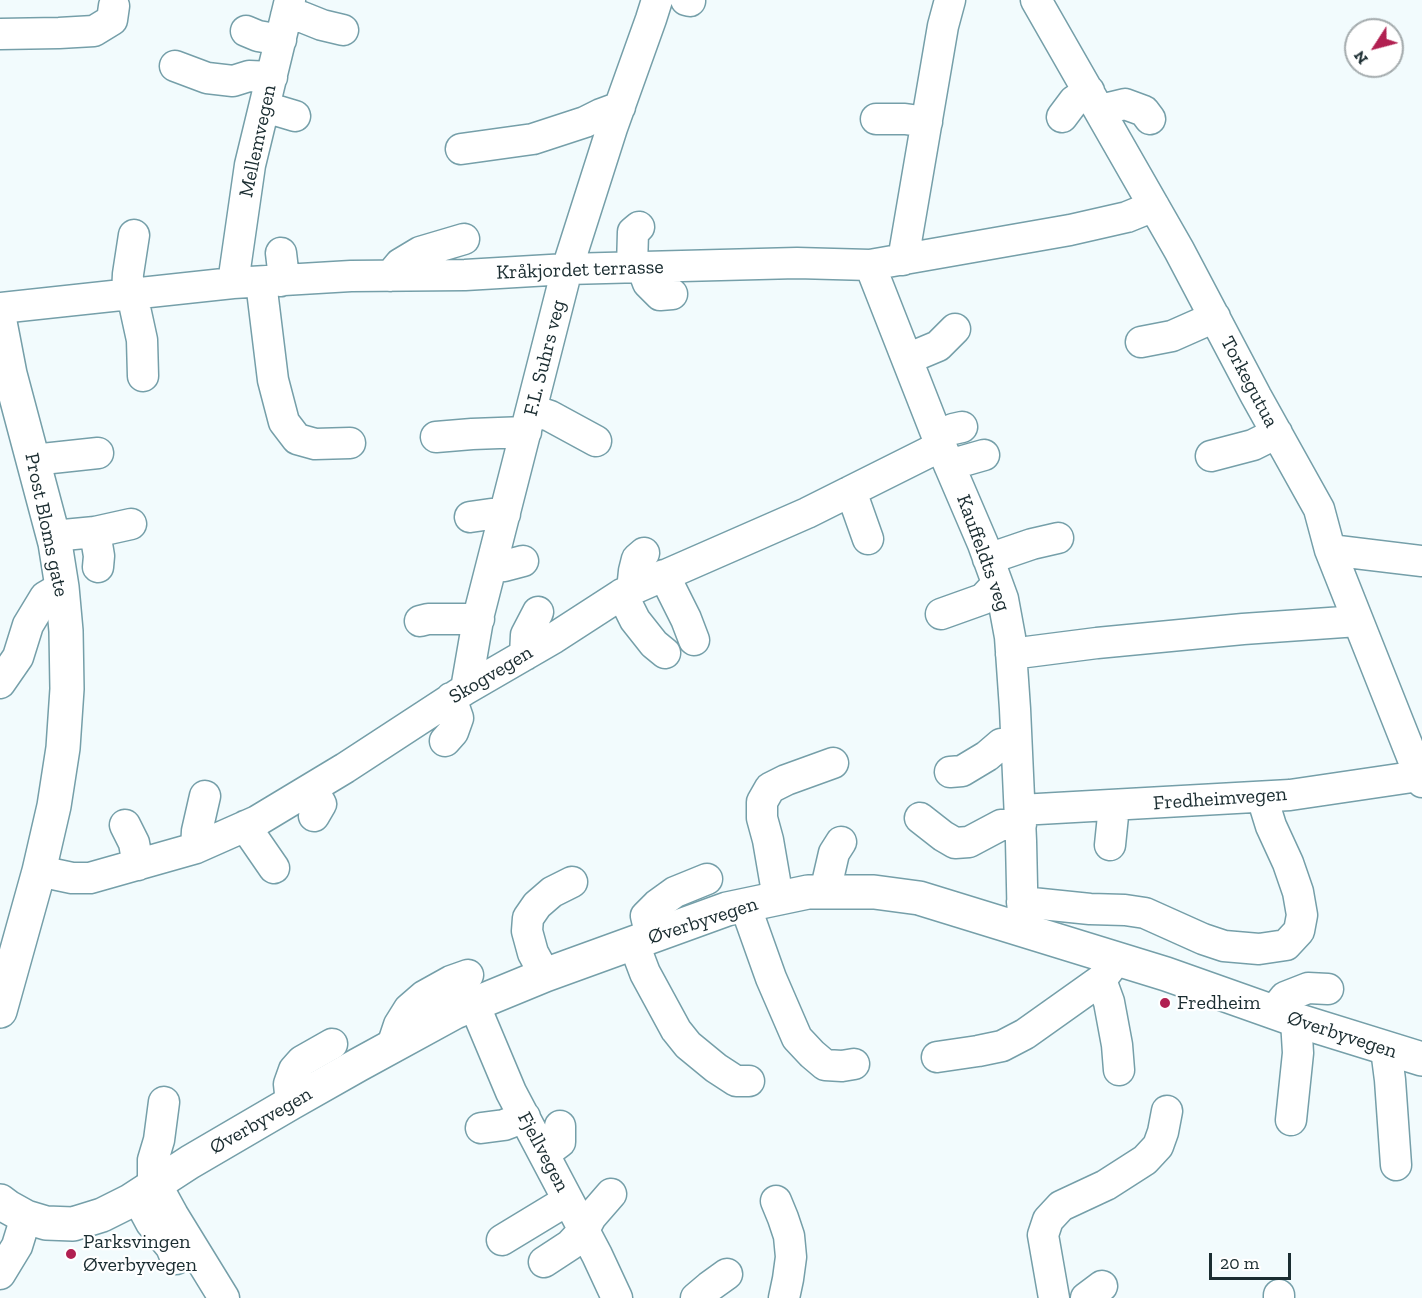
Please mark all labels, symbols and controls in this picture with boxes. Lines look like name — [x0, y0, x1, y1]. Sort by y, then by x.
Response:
north arrow — [1344, 18, 1404, 78]
text: N — [1349, 47, 1372, 68]
street label: Mellemvegen — [234, 83, 282, 199]
street label: Kråkjordet terrasse — [496, 255, 664, 285]
street label: F.L. Suhrs veg — [519, 298, 571, 418]
street label: Torkegutua — [1215, 332, 1283, 432]
street label: Prost Bloms gate — [19, 451, 73, 599]
street label: Kauffeldts veg — [951, 491, 1015, 615]
street label: Skogvegen — [445, 641, 537, 709]
street label: Fredheimvegen — [1152, 782, 1288, 816]
street label: Øverbyvegen — [645, 892, 761, 950]
place label: Fredheim — [1177, 991, 1260, 1015]
marker: Fredheim — [1158, 996, 1172, 1010]
street label: Øverbyvegen — [1284, 1006, 1400, 1064]
street label: Øverbyvegen — [206, 1082, 316, 1160]
street label: Fjellvegen — [512, 1108, 574, 1196]
place label: Parksvingen Øverbyvegen — [83, 1230, 197, 1277]
scale bar — [1212, 1241, 1294, 1279]
marker: Parksvingen Øverbyvegen — [64, 1247, 78, 1261]
text: 20 m — [1220, 1252, 1259, 1274]

